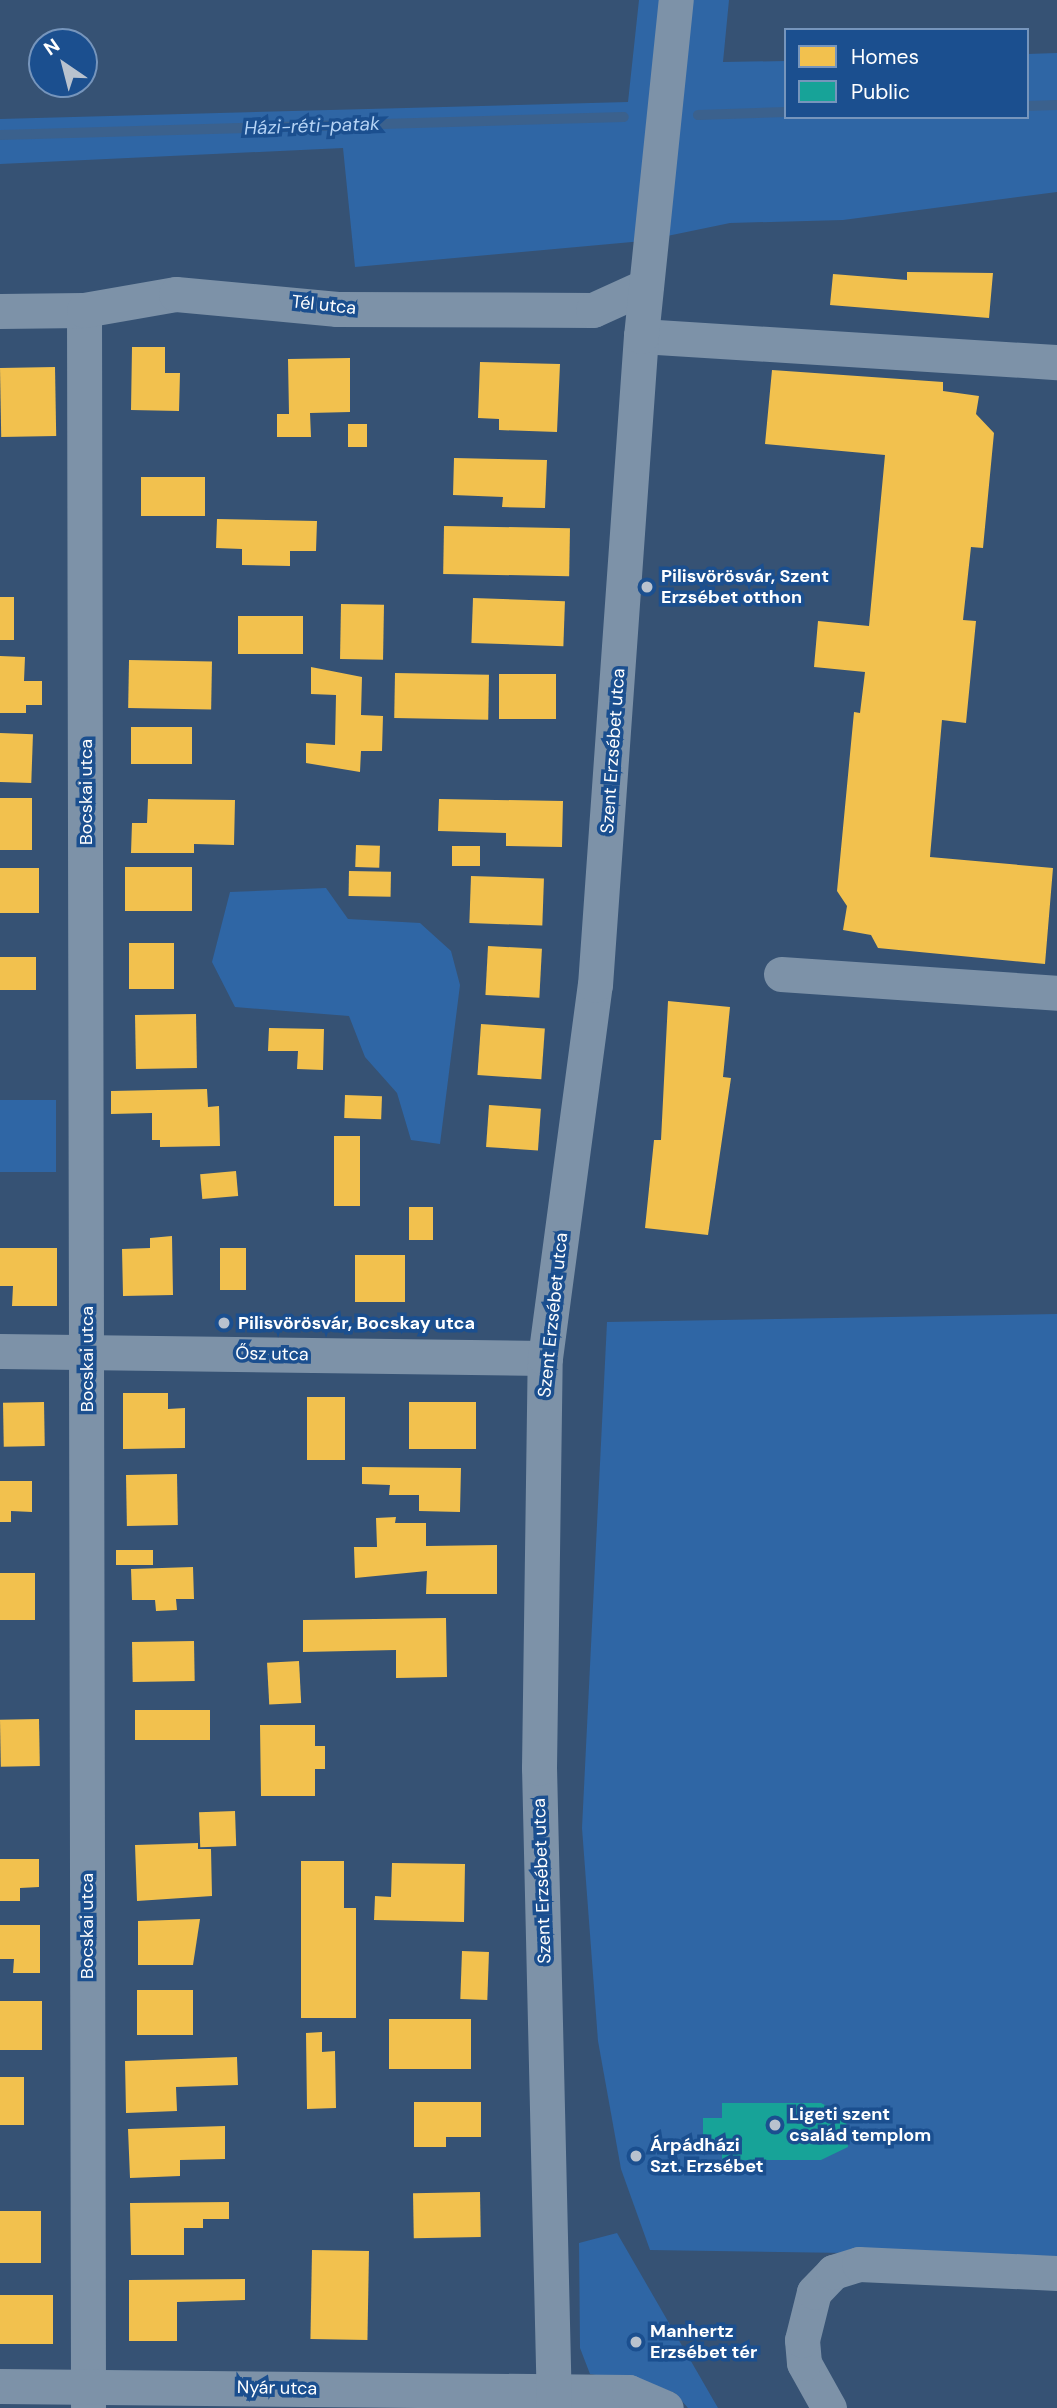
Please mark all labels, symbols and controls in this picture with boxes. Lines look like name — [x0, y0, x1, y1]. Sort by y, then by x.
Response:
north arrow — [28, 28, 98, 98]
legend — [784, 28, 1029, 119]
text: N — [39, 33, 65, 61]
text: Homes — [851, 43, 919, 71]
text: Public — [851, 78, 910, 106]
water label: Házi-réti-patak — [244, 112, 380, 140]
street label: Tél utca — [291, 291, 357, 319]
place label: Pilisvörösvár, Szent Erzsébet otthon — [661, 566, 829, 608]
marker: Pilisvörösvár, Szent Erzsébet otthon — [639, 579, 655, 595]
street label: Szent Erzsébet utca — [596, 668, 630, 834]
street label: Bocskai utca — [75, 739, 97, 845]
street label: Szent Erzsébet utca — [534, 1231, 572, 1399]
street label: Bocskai utca — [76, 1306, 98, 1412]
place label: Pilisvörösvár, Bocskay utca — [238, 1312, 475, 1334]
marker: Pilisvörösvár, Bocskay utca — [216, 1315, 232, 1331]
street label: Ősz utca — [235, 1343, 309, 1365]
street label: Szent Erzsébet utca — [528, 1798, 556, 1964]
street label: Bocskai utca — [76, 1873, 98, 1979]
place label: Ligeti szent család templom — [789, 2104, 931, 2146]
marker: Ligeti szent család templom — [767, 2117, 783, 2133]
place label: Árpádházi Szt. Erzsébet — [650, 2135, 764, 2178]
marker: Árpádházi Szt. Erzsébet — [628, 2148, 644, 2164]
place label: Manhertz Erzsébet tér — [650, 2321, 757, 2364]
marker: Manhertz Erzsébet tér — [628, 2334, 644, 2350]
street label: Nyár utca — [237, 2377, 317, 2399]

